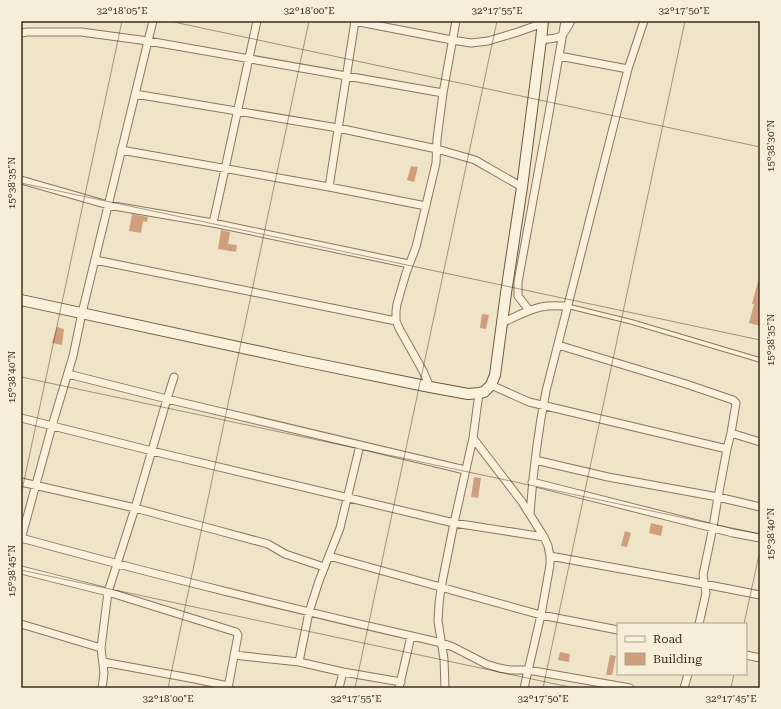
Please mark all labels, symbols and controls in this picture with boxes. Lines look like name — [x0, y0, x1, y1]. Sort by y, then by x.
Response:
text: 32°18'05"E — [96, 5, 148, 16]
text: 32°18'00"E — [283, 5, 335, 16]
text: 32°17'55"E — [471, 5, 523, 16]
text: 32°17'50"E — [658, 5, 710, 16]
text: 15°38'30"N — [765, 120, 776, 172]
text: 15°38'35"N — [6, 157, 17, 209]
text: 15°38'35"N — [765, 314, 776, 366]
text: 15°38'40"N — [6, 351, 17, 403]
text: 15°38'40"N — [765, 508, 776, 560]
text: 15°38'45"N — [6, 545, 17, 597]
legend — [617, 623, 747, 675]
text: Road — [653, 632, 683, 646]
text: Building — [653, 652, 702, 666]
text: 32°18'00"E — [142, 693, 194, 704]
text: 32°17'55"E — [330, 693, 382, 704]
text: 32°17'50"E — [517, 693, 569, 704]
text: 32°17'45"E — [705, 693, 757, 704]

